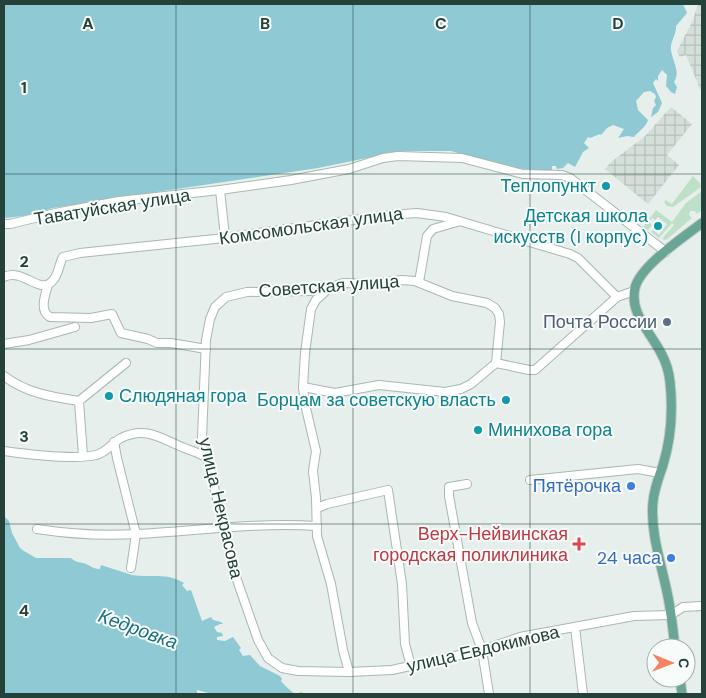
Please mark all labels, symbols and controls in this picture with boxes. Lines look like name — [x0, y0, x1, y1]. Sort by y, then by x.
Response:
text: A — [82, 13, 94, 34]
text: B — [260, 13, 270, 34]
text: C — [435, 13, 447, 34]
text: D — [612, 13, 624, 34]
text: 1 — [21, 77, 27, 98]
place label: Теплопункт — [501, 174, 596, 198]
marker: Теплопункт — [600, 180, 612, 192]
street label: Таватуйская улица — [32, 183, 193, 231]
street label: Комсомольская улица — [218, 201, 405, 251]
place label: Детская школа искусств (I корпус) — [493, 204, 649, 249]
marker: Детская школа искусств (I корпус) — [652, 220, 664, 232]
text: 2 — [19, 251, 29, 272]
street label: Советская улица — [258, 269, 401, 303]
place label: Почта России — [543, 310, 657, 334]
marker: Почта России — [661, 316, 673, 328]
place label: Слюдяная гора — [119, 384, 248, 408]
place label: Борцам за советскую власть — [257, 388, 496, 412]
marker: Слюдяная гора — [103, 390, 115, 402]
marker: Борцам за советскую власть — [500, 394, 512, 406]
place label: Минихова гора — [488, 418, 613, 442]
marker: Минихова гора — [472, 424, 484, 436]
text: 3 — [19, 426, 29, 447]
street label: улица Некрасова — [193, 435, 249, 582]
place label: Пятёрочка — [533, 474, 622, 498]
marker: Пятёрочка — [625, 480, 637, 492]
place label: Верх-Нейвинская городская поликлиника — [373, 522, 569, 567]
marker: Верх-Нейвинская городская поликлиника — [572, 537, 586, 551]
place label: 24 часа — [597, 546, 662, 570]
marker: 24 часа — [665, 552, 677, 564]
text: 4 — [19, 600, 29, 621]
water label: Кедровка — [95, 603, 181, 655]
street label: улица Евдокимова — [404, 620, 563, 678]
north arrow — [646, 638, 696, 688]
text: С — [675, 658, 693, 668]

